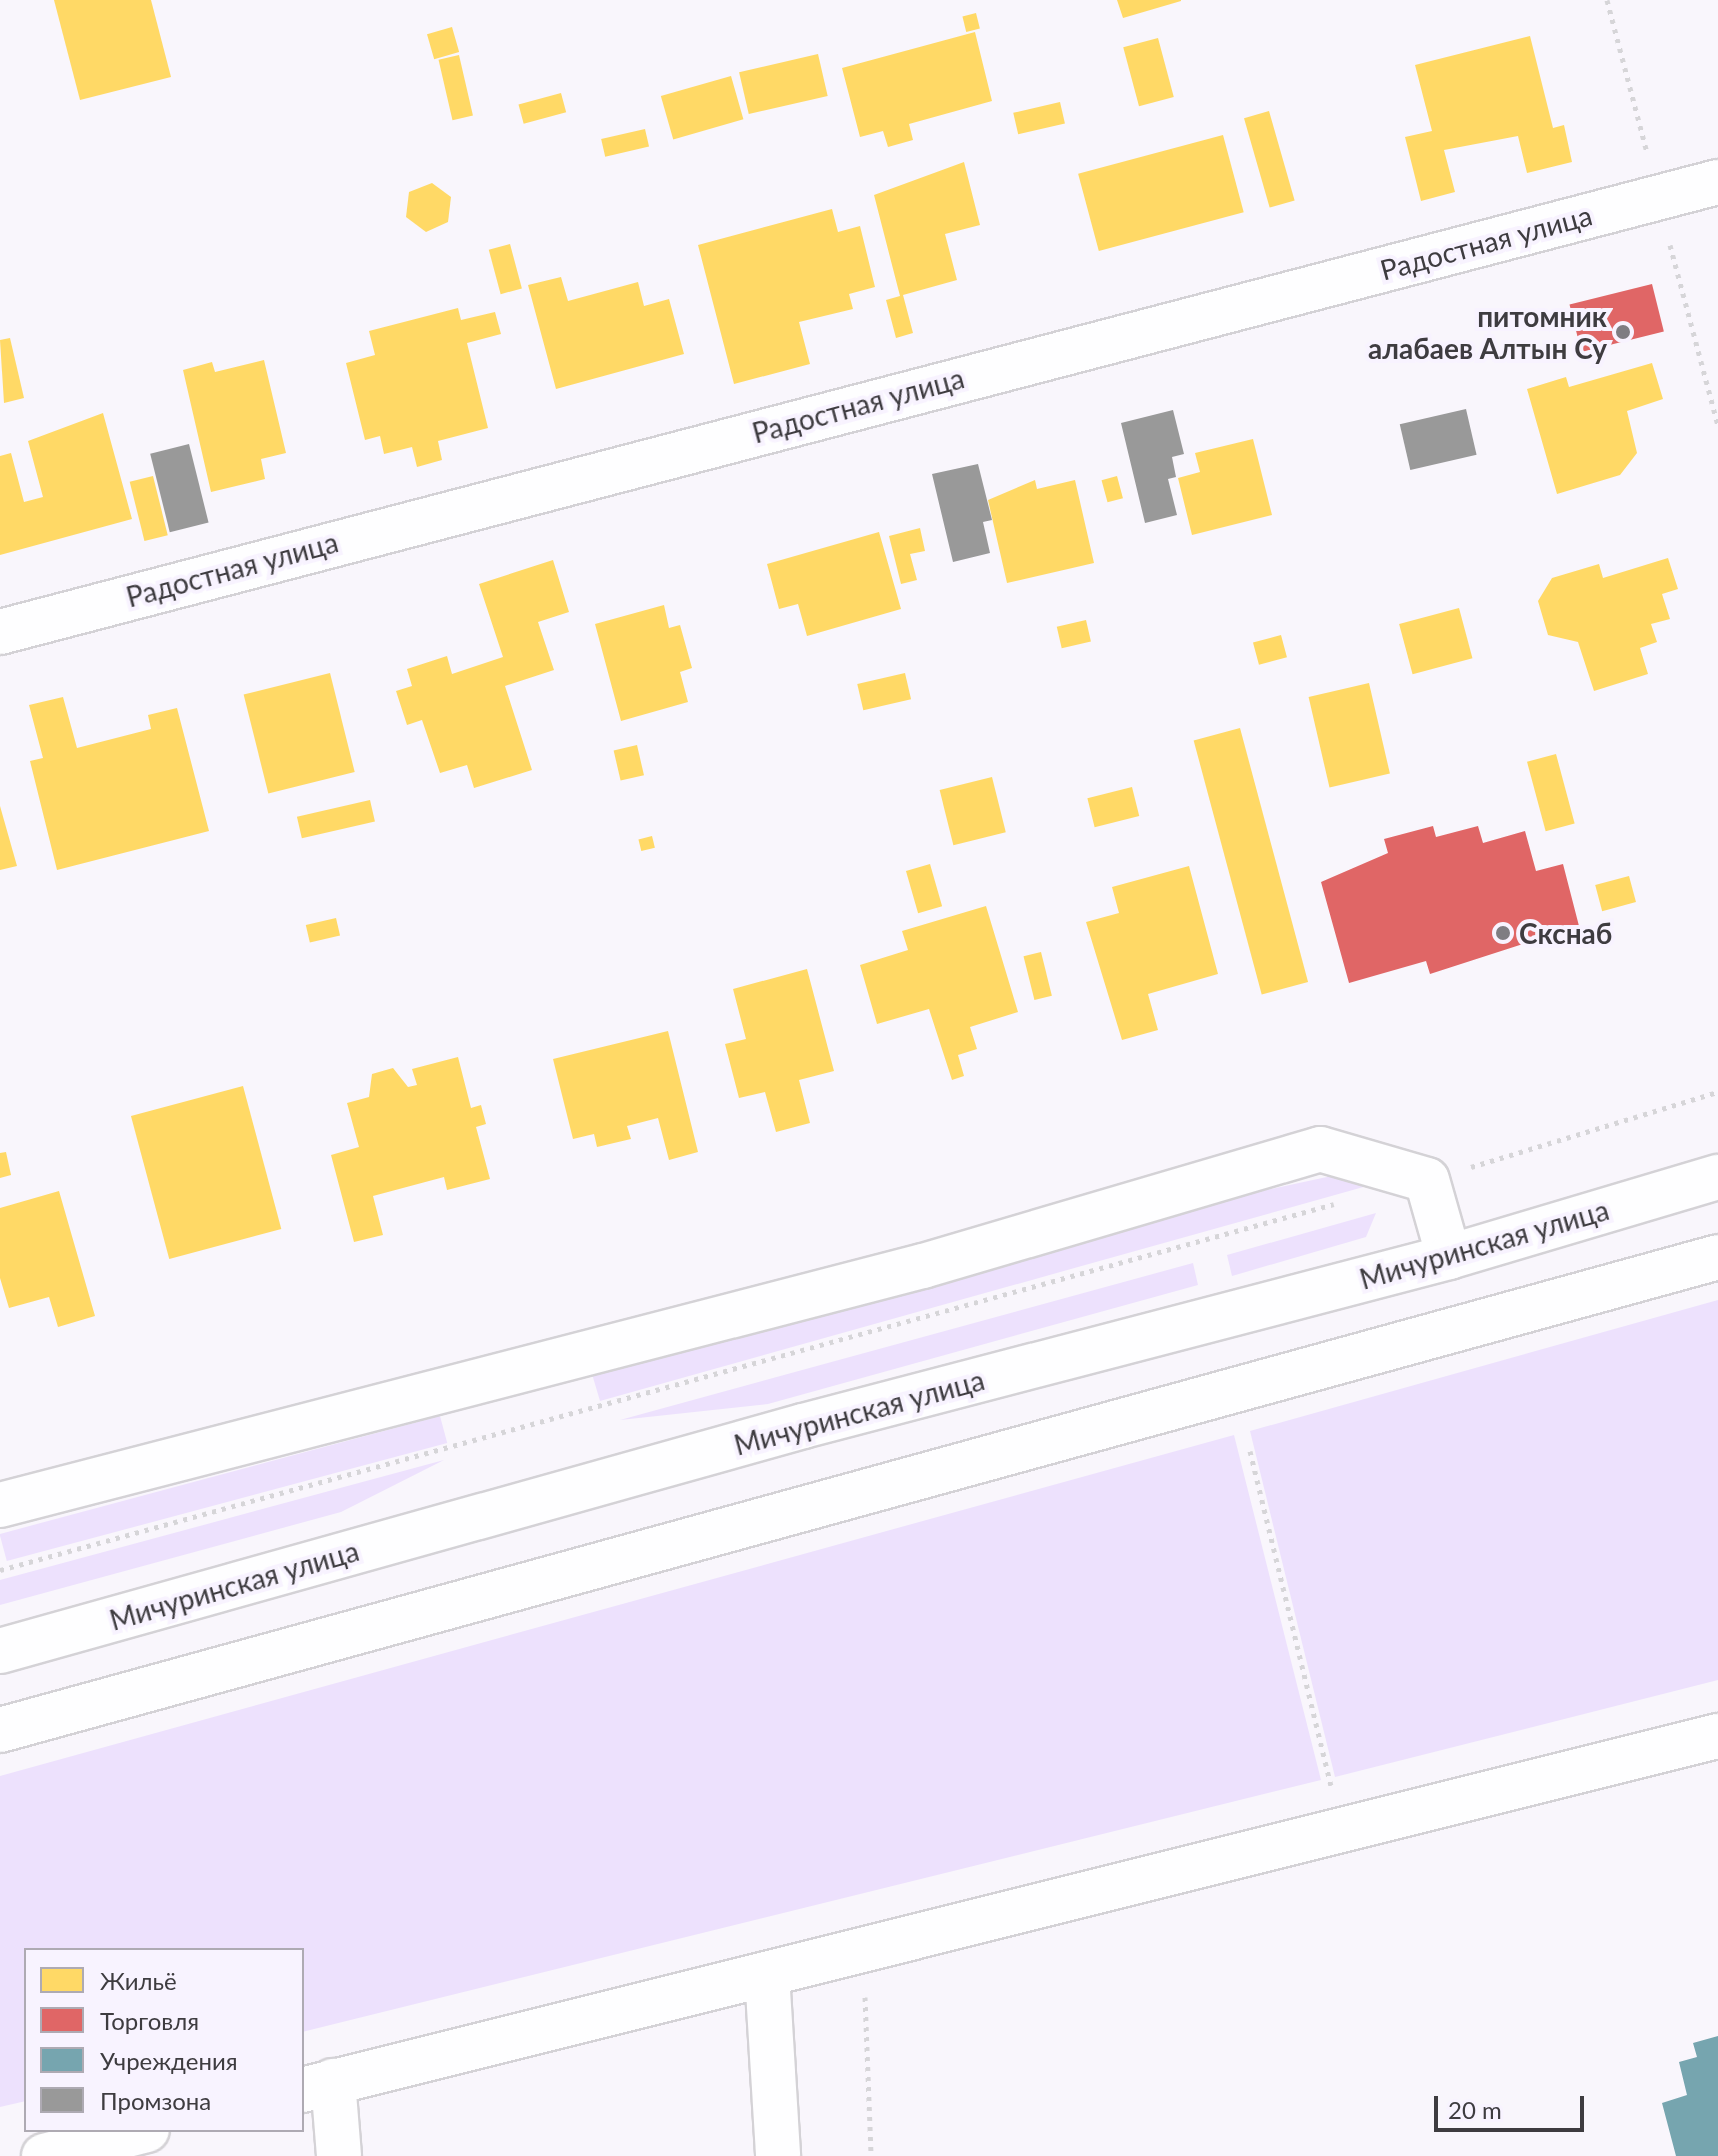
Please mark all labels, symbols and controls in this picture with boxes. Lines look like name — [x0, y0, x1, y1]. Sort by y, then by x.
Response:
street label: Радостная улица — [1376, 198, 1596, 286]
place label: питомник алабаев Алтын Су — [1368, 299, 1607, 365]
marker: питомник алабаев Алтын Су — [1614, 323, 1632, 341]
street label: Радостная улица — [748, 361, 968, 449]
street label: Радостная улица — [122, 525, 342, 613]
place label: Скснаб — [1519, 916, 1612, 950]
marker: Скснаб — [1494, 924, 1512, 942]
street label: Мичуринская улица — [1356, 1192, 1612, 1296]
street label: Мичуринская улица — [730, 1362, 988, 1462]
street label: Мичуринская улица — [106, 1533, 362, 1637]
legend — [24, 1948, 304, 2132]
text: Жильё — [100, 1966, 177, 1995]
text: Торговля — [100, 2006, 199, 2035]
text: Учреждения — [100, 2046, 238, 2075]
scale bar — [1438, 2080, 1588, 2130]
text: Промзона — [100, 2086, 211, 2115]
text: 20 m — [1448, 2095, 1502, 2124]

